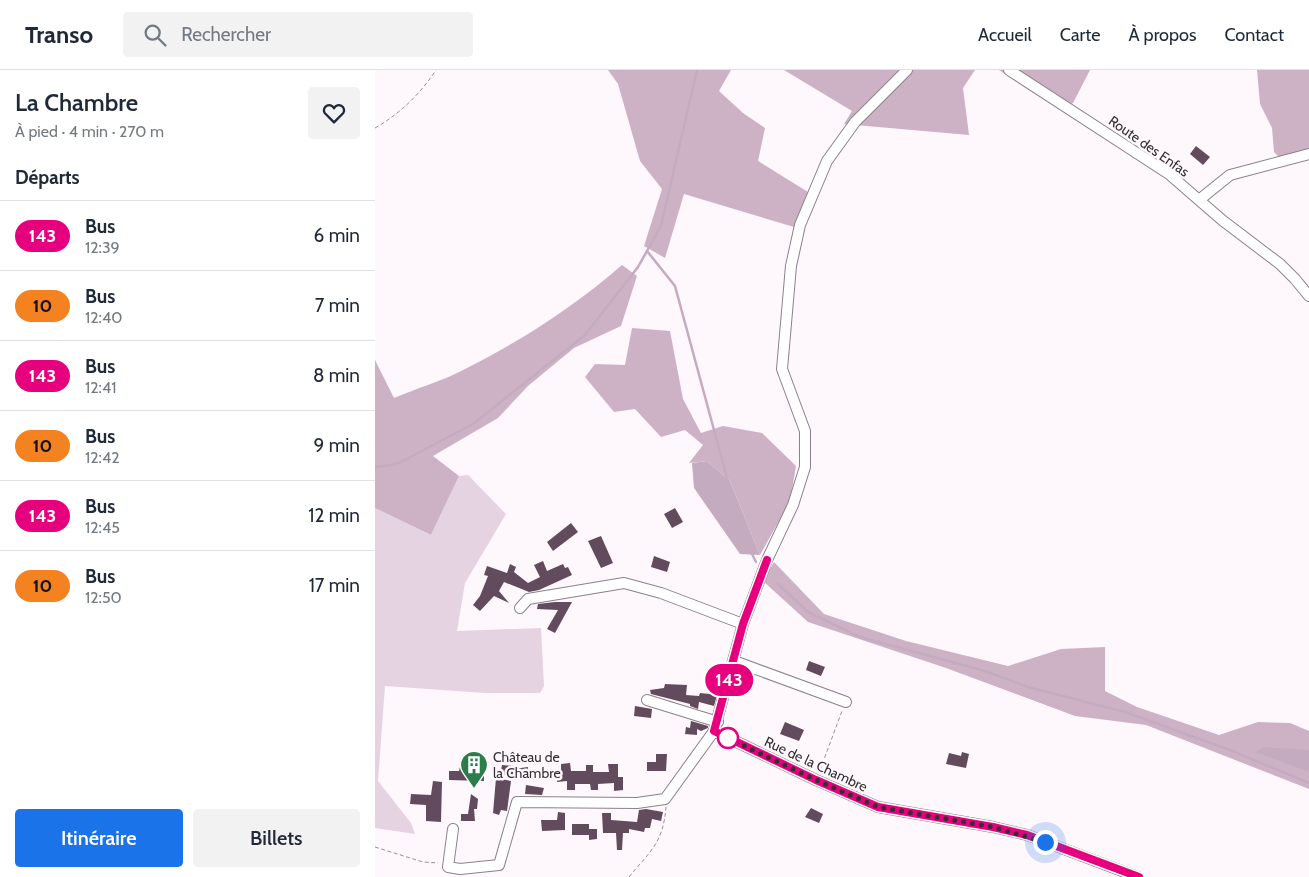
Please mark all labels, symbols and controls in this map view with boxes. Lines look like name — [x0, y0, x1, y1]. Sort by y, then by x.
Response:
search box — [123, 12, 473, 57]
text: Transo — [25, 20, 93, 49]
icon: search — [141, 21, 169, 49]
text: Rechercher — [181, 23, 271, 46]
text: Accueil — [978, 24, 1032, 46]
text: Carte — [1060, 24, 1100, 46]
text: À propos — [1128, 24, 1196, 46]
text: Contact — [1224, 24, 1284, 46]
button: heart — [308, 87, 360, 139]
text: La Chambre — [15, 88, 138, 117]
street label: Route des Enfas — [1105, 112, 1193, 181]
text: À pied · 4 min · 270 m — [15, 122, 164, 141]
text: Départs — [15, 166, 80, 189]
text: Bus — [85, 215, 115, 238]
text: 6 min — [314, 224, 360, 247]
text: 143 — [29, 225, 56, 247]
text: 12:39 — [85, 238, 120, 257]
text: Bus — [85, 285, 115, 308]
text: 7 min — [315, 294, 360, 317]
text: 10 — [33, 295, 52, 317]
text: 12:40 — [85, 308, 122, 327]
text: Bus — [85, 355, 115, 378]
text: 8 min — [313, 364, 360, 387]
text: 143 — [29, 365, 56, 387]
text: 12:41 — [85, 378, 116, 397]
text: Bus — [85, 425, 115, 448]
text: 9 min — [314, 434, 360, 457]
text: 10 — [33, 435, 52, 457]
text: 12:42 — [85, 448, 120, 467]
text: Bus — [85, 495, 115, 518]
text: 12 min — [308, 504, 360, 527]
text: 143 — [29, 505, 56, 527]
text: 12:45 — [85, 518, 120, 537]
text: Bus — [85, 565, 115, 588]
text: 17 min — [309, 574, 360, 597]
text: 10 — [33, 575, 52, 597]
text: 12:50 — [85, 588, 122, 607]
line badge: 143 — [700, 664, 758, 696]
text: 143 — [715, 669, 743, 691]
unlabelled marker — [717, 727, 739, 749]
street label: Rue de la Chambre — [762, 732, 870, 796]
place label: Château de la Chambre — [493, 748, 561, 782]
building icon: Château de la Chambre — [459, 750, 489, 789]
button: Itinéraire — [15, 809, 183, 867]
button: Billets — [193, 809, 360, 867]
your location — [1033, 830, 1058, 855]

